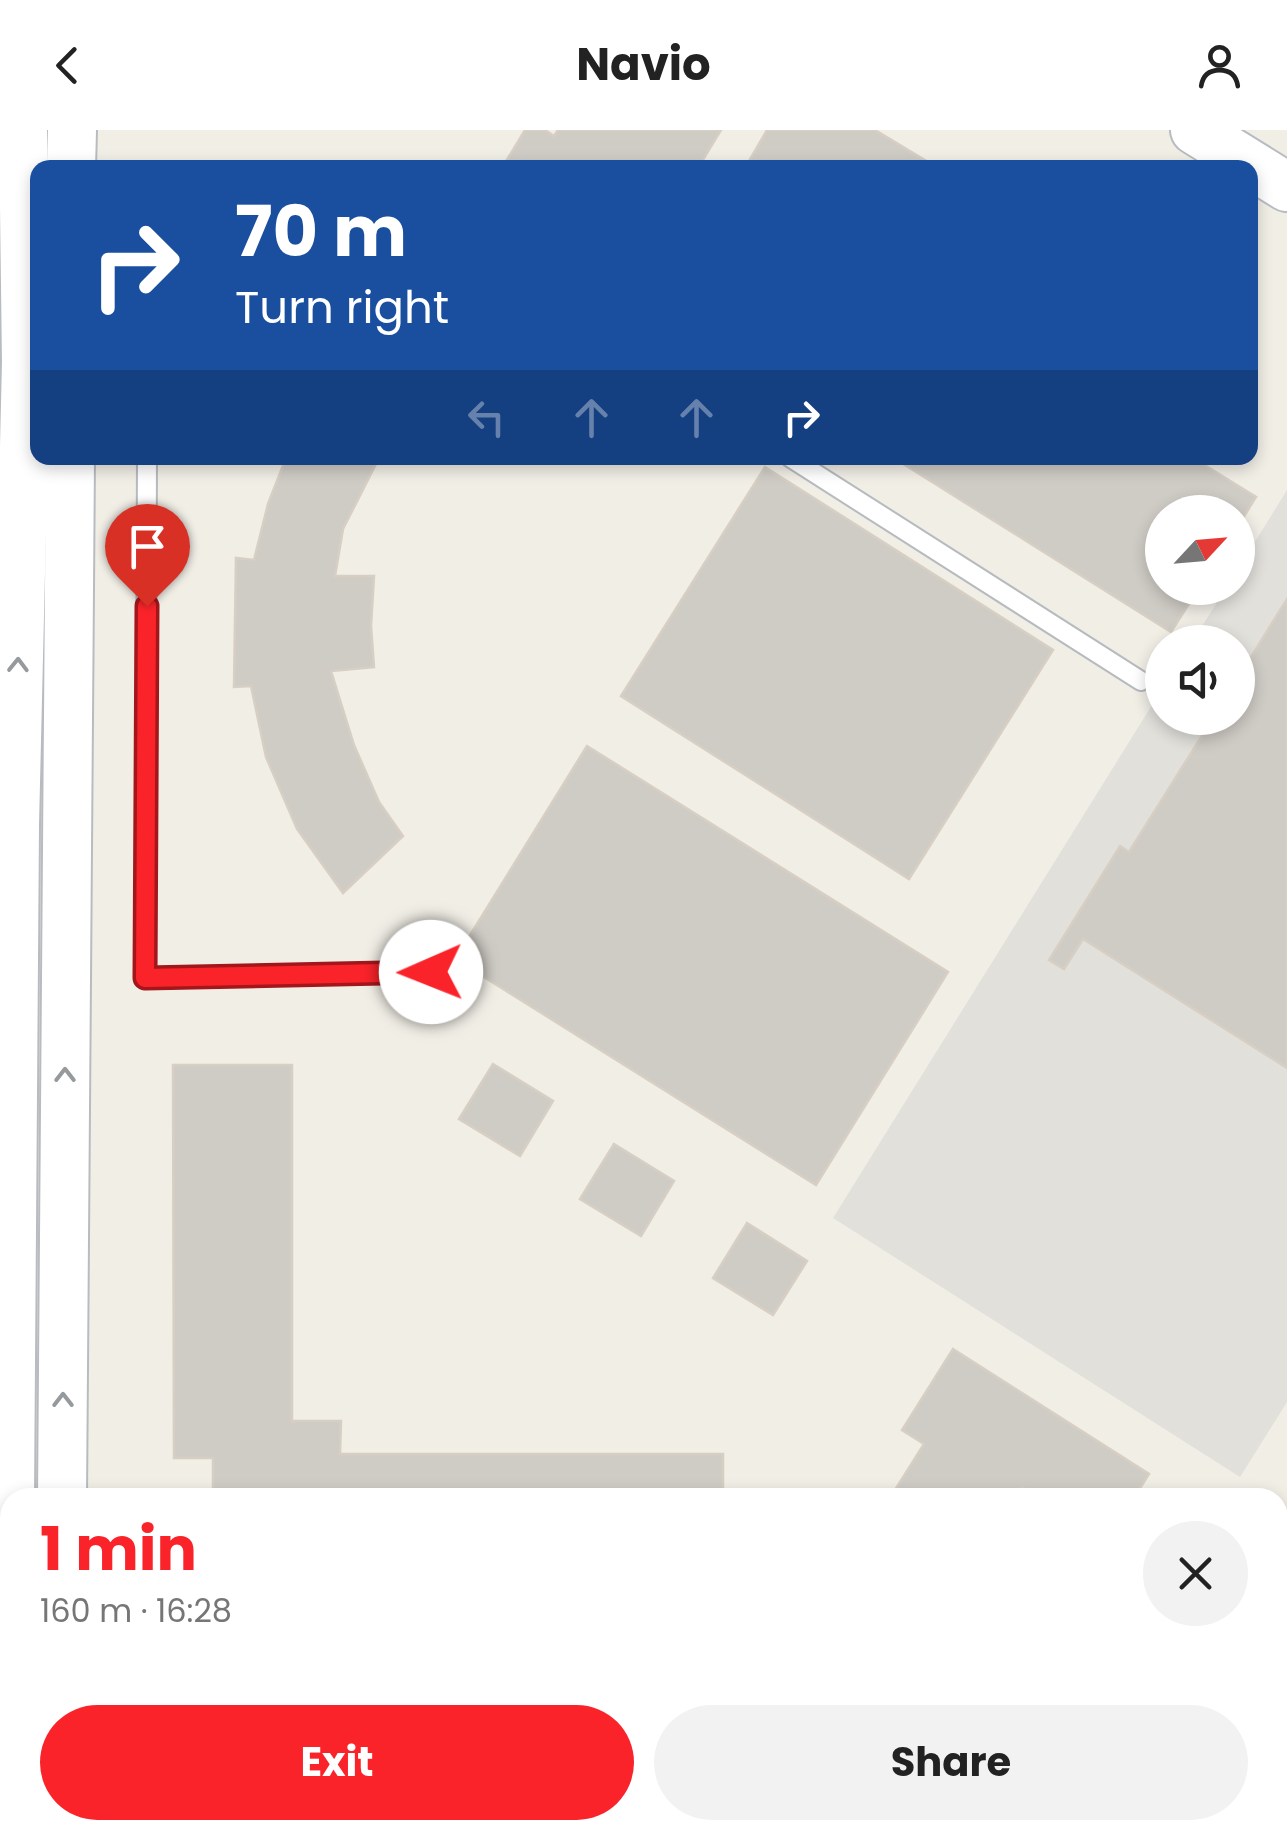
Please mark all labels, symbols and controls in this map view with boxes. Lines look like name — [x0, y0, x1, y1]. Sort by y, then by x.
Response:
text: Navio — [576, 33, 711, 96]
icon: back — [40, 38, 95, 93]
icon: person — [1192, 38, 1247, 93]
text: 70 m — [235, 182, 407, 281]
icon: right — [70, 200, 200, 330]
text: Turn right — [235, 276, 449, 339]
icon: left — [459, 390, 514, 445]
icon: ahead — [564, 390, 619, 445]
icon: ahead — [669, 390, 724, 445]
icon: right — [774, 390, 829, 445]
north arrow — [1145, 495, 1255, 605]
map controls — [1145, 495, 1255, 735]
pin — [105, 504, 190, 607]
icon: arrive — [120, 519, 175, 574]
button: sound — [1145, 625, 1255, 735]
one-way arrow — [8, 657, 29, 673]
position arrow — [379, 920, 483, 1024]
one-way arrow — [54, 1067, 76, 1082]
one-way arrow — [52, 1392, 74, 1408]
text: 1 min — [40, 1507, 197, 1591]
button: close — [1143, 1521, 1248, 1626]
text: 160 m · 16:28 — [40, 1588, 232, 1633]
button: Exit — [40, 1705, 634, 1820]
button: Share — [654, 1705, 1248, 1820]

